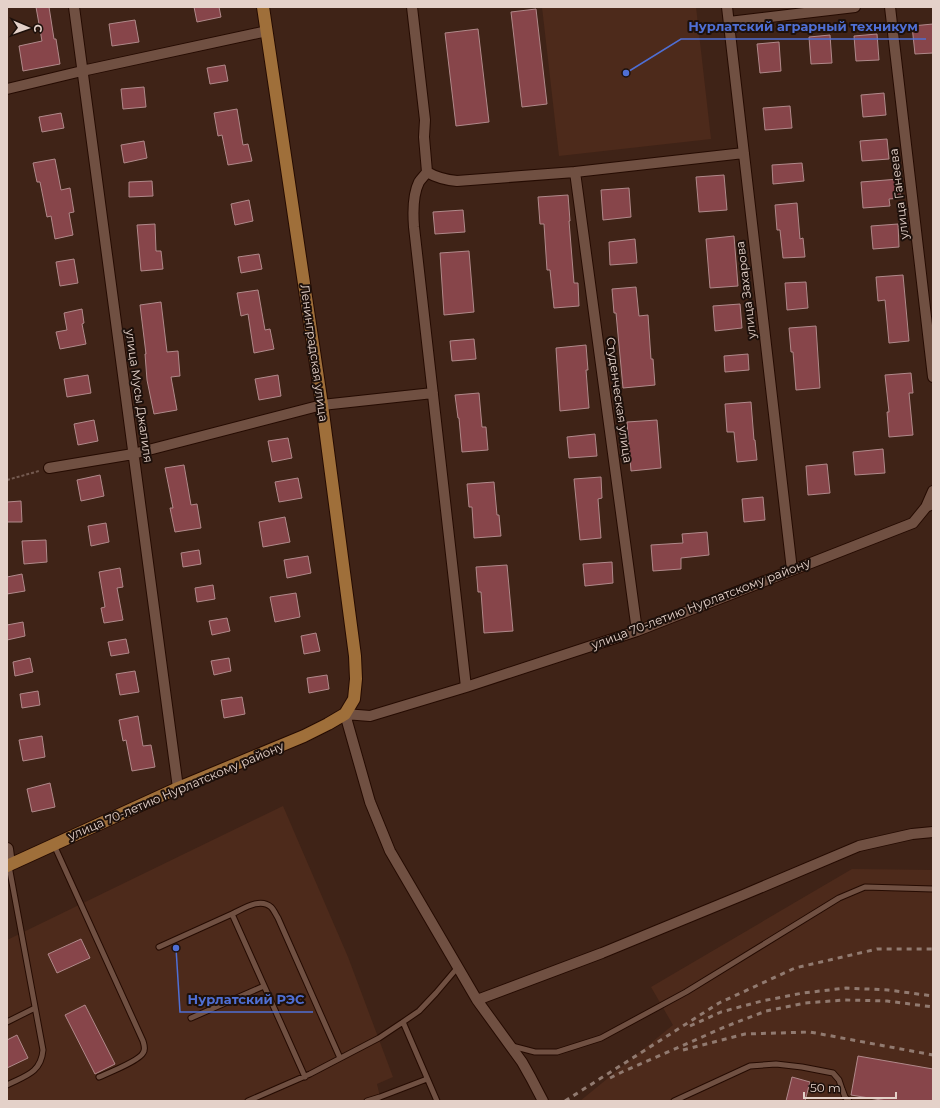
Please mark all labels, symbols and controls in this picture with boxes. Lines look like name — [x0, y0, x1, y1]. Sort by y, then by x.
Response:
north arrow — [8, 8, 48, 48]
callout: Нурлатский аграрный техникум — [681, 14, 926, 39]
text: Нурлатский аграрный техникум — [688, 18, 918, 34]
text: С — [31, 24, 45, 33]
street label: улица Ганеева — [885, 148, 912, 241]
street label: улица Захарова — [732, 240, 759, 341]
street label: Ленинградская улица — [297, 283, 332, 423]
street label: улица Мусы Джалиля — [123, 327, 156, 464]
street label: Студенческая улица — [603, 336, 636, 464]
street label: улица 70-летию Нурлатскому району — [588, 555, 813, 653]
street label: улица 70-летию Нурлатскому району — [65, 738, 286, 843]
callout: Нурлатский РЭС — [180, 987, 313, 1012]
text: Нурлатский РЭС — [188, 991, 305, 1007]
scale bar — [804, 1074, 896, 1100]
text: 50 m — [810, 1080, 841, 1095]

